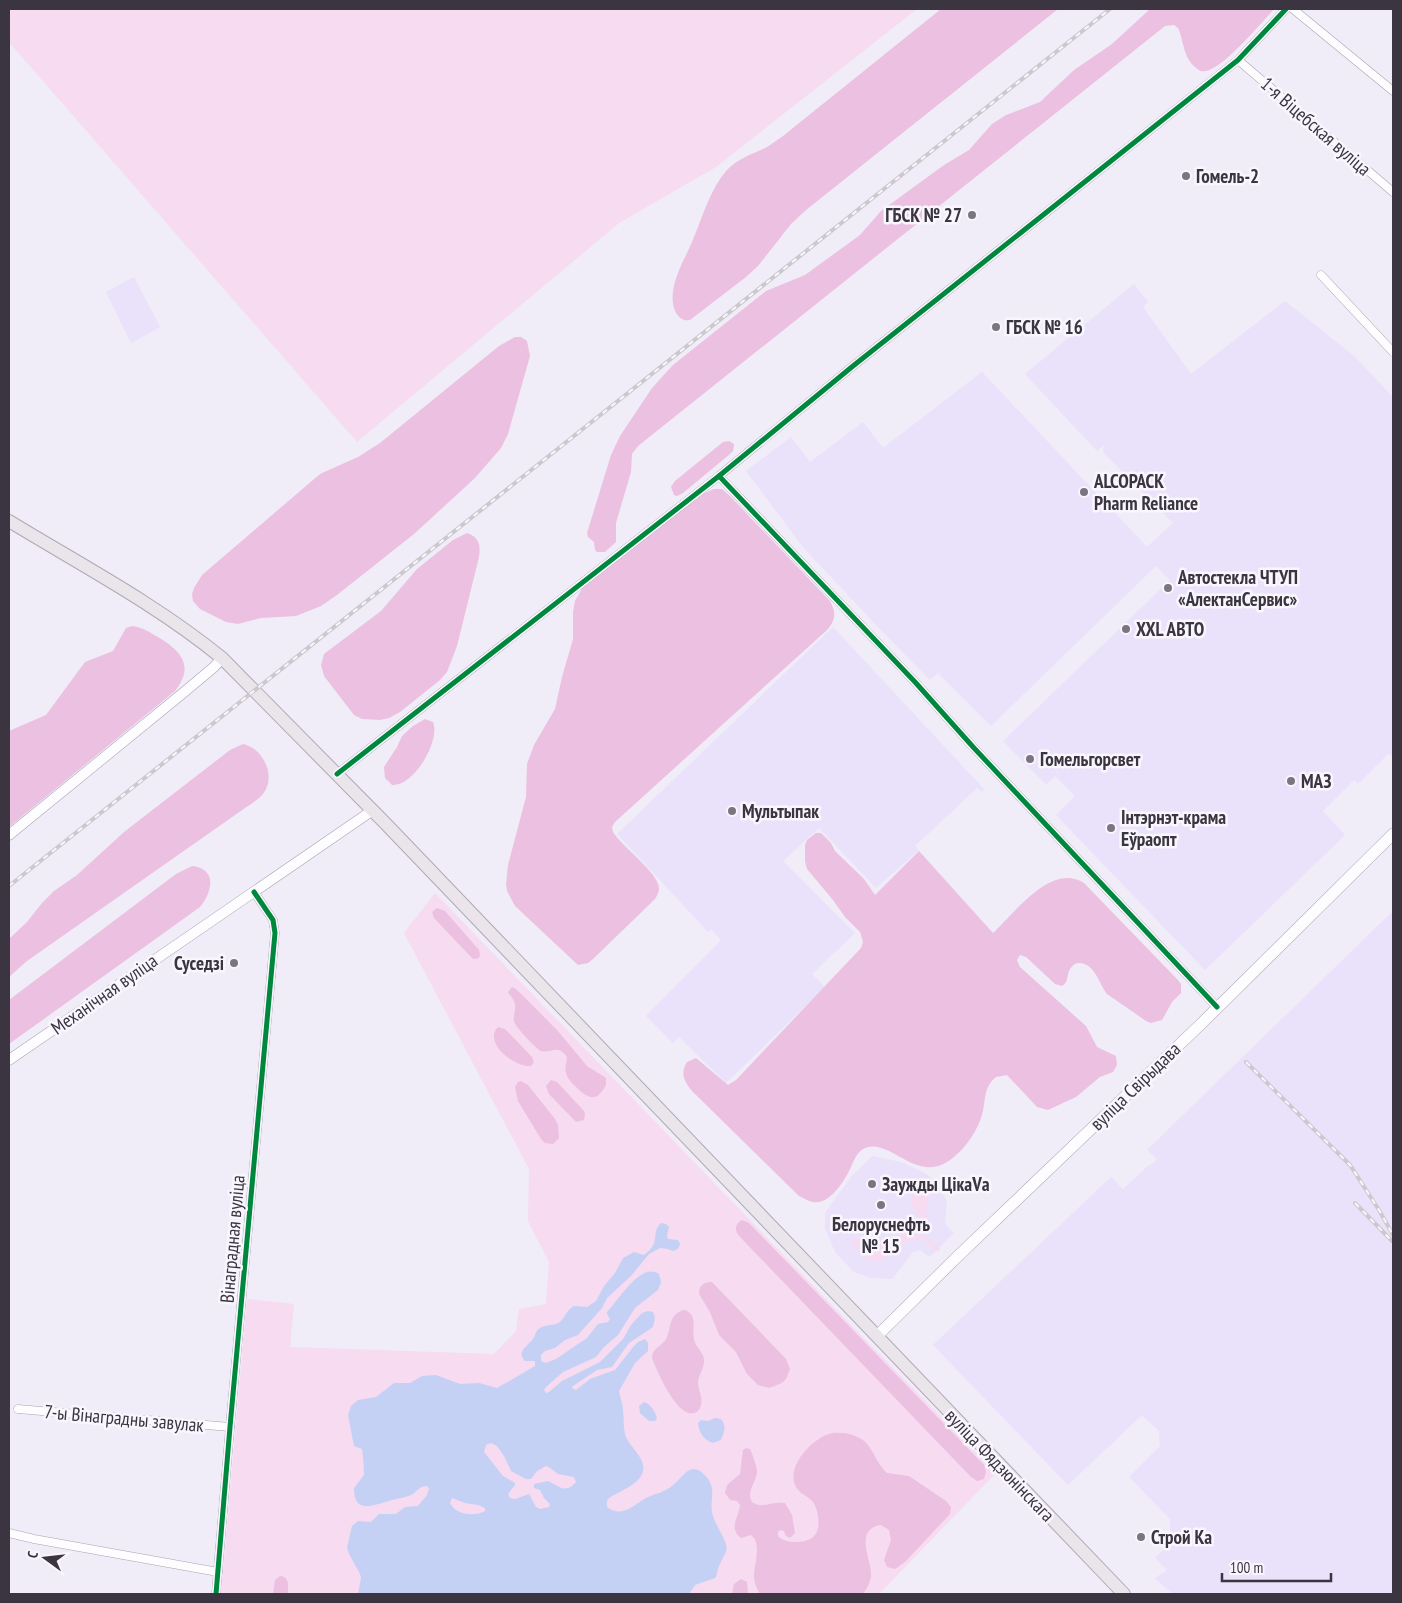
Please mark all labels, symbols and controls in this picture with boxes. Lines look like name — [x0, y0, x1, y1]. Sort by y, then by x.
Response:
street label: 1-я Віцебская вуліца — [1256, 72, 1376, 180]
place label: Гомель-2 — [1196, 164, 1259, 188]
marker: Гомель-2 — [1180, 170, 1192, 182]
place label: ГБСК № 27 — [885, 203, 962, 227]
marker: ГБСК № 27 — [966, 209, 978, 221]
place label: ГБСК № 16 — [1006, 315, 1083, 339]
marker: ГБСК № 16 — [990, 321, 1002, 333]
place label: ALCOPACK Pharm Reliance — [1093, 469, 1198, 515]
marker: ALCOPACK Pharm Reliance — [1078, 486, 1090, 498]
place label: Автостекла ЧТУП «АлектанСервис» — [1177, 565, 1298, 611]
marker: Автостекла ЧТУП «АлектанСервис» — [1162, 582, 1174, 594]
place label: XXL АВТО — [1136, 617, 1204, 641]
marker: XXL АВТО — [1120, 623, 1132, 635]
place label: Гомельгорсвет — [1040, 747, 1141, 771]
marker: Гомельгорсвет — [1024, 753, 1036, 765]
place label: МАЗ — [1301, 769, 1331, 793]
marker: МАЗ — [1285, 775, 1297, 787]
place label: Мультыпак — [742, 799, 819, 823]
marker: Мультыпак — [726, 805, 738, 817]
place label: Інтэрнэт-крама Еўраопт — [1121, 805, 1226, 851]
marker: Інтэрнэт-крама Еўраопт — [1105, 822, 1117, 834]
street label: Механічная вуліца — [46, 948, 162, 1040]
place label: Суседзі — [174, 951, 224, 975]
marker: Суседзі — [228, 957, 240, 969]
street label: вуліца Свірыдава — [1085, 1037, 1185, 1135]
place label: Заужды ЦікаVа — [882, 1172, 990, 1196]
street label: Вінаградная вуліца — [214, 1174, 250, 1304]
marker: Заужды ЦікаVа — [866, 1178, 878, 1190]
marker: Белоруснефть № 15 — [875, 1199, 887, 1211]
place label: Белоруснефть № 15 — [832, 1212, 930, 1258]
street label: 7-ы Вінаградны завулак — [43, 1399, 205, 1437]
street label: вуліца Фядзюнінскага — [940, 1404, 1060, 1526]
place label: Строй Ка — [1151, 1525, 1212, 1549]
marker: Строй Ка — [1135, 1531, 1147, 1543]
north arrow — [20, 1533, 70, 1583]
text: С — [23, 1549, 42, 1560]
scale bar — [1222, 1550, 1331, 1582]
text: 100 m — [1230, 1558, 1263, 1577]

